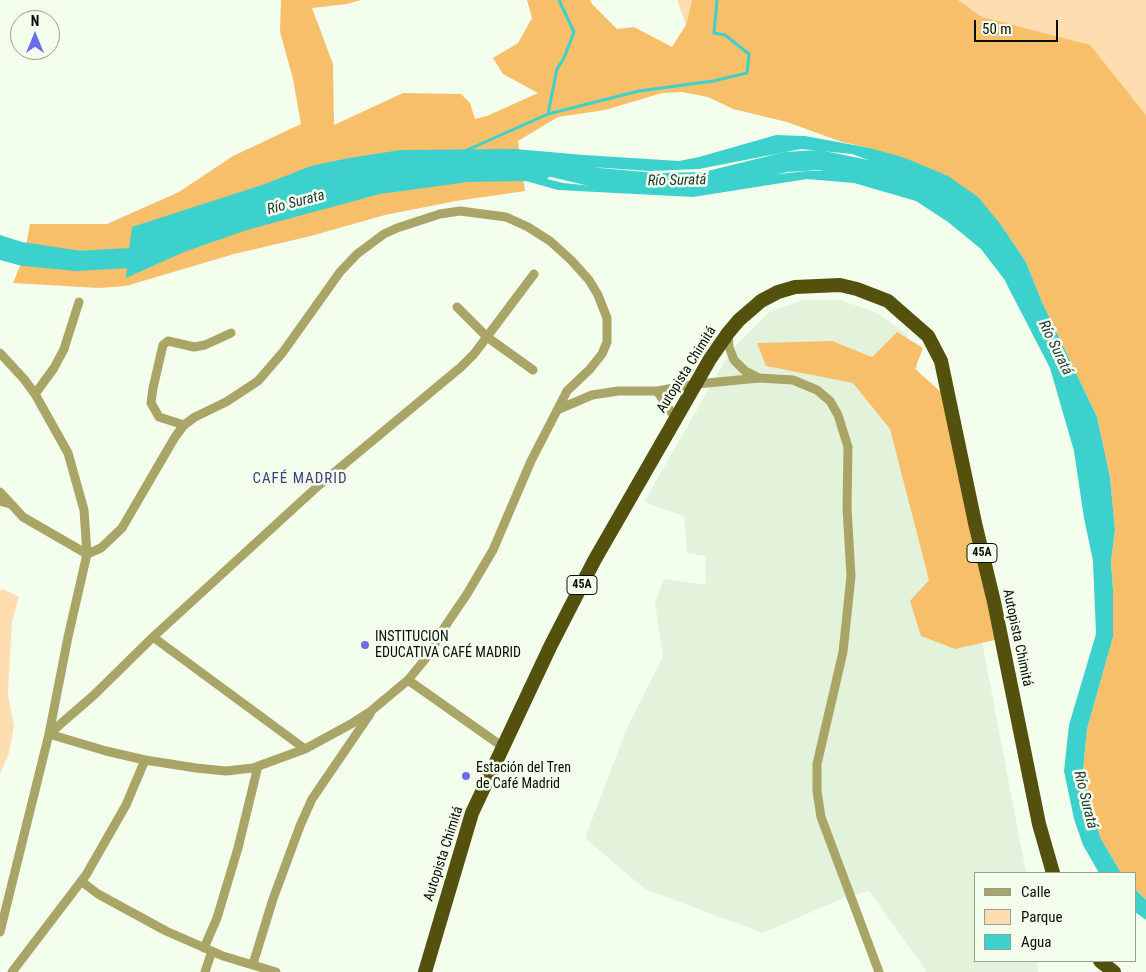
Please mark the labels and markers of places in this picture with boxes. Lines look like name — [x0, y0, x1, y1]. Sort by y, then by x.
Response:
place label: INSTITUCION EDUCATIVA CAFÉ MADRID — [375, 629, 521, 662]
marker: INSTITUCION EDUCATIVA CAFÉ MADRID — [359, 639, 371, 651]
place label: Estación del Tren de Café Madrid — [476, 760, 571, 792]
marker: Estación del Tren de Café Madrid — [460, 770, 472, 782]

